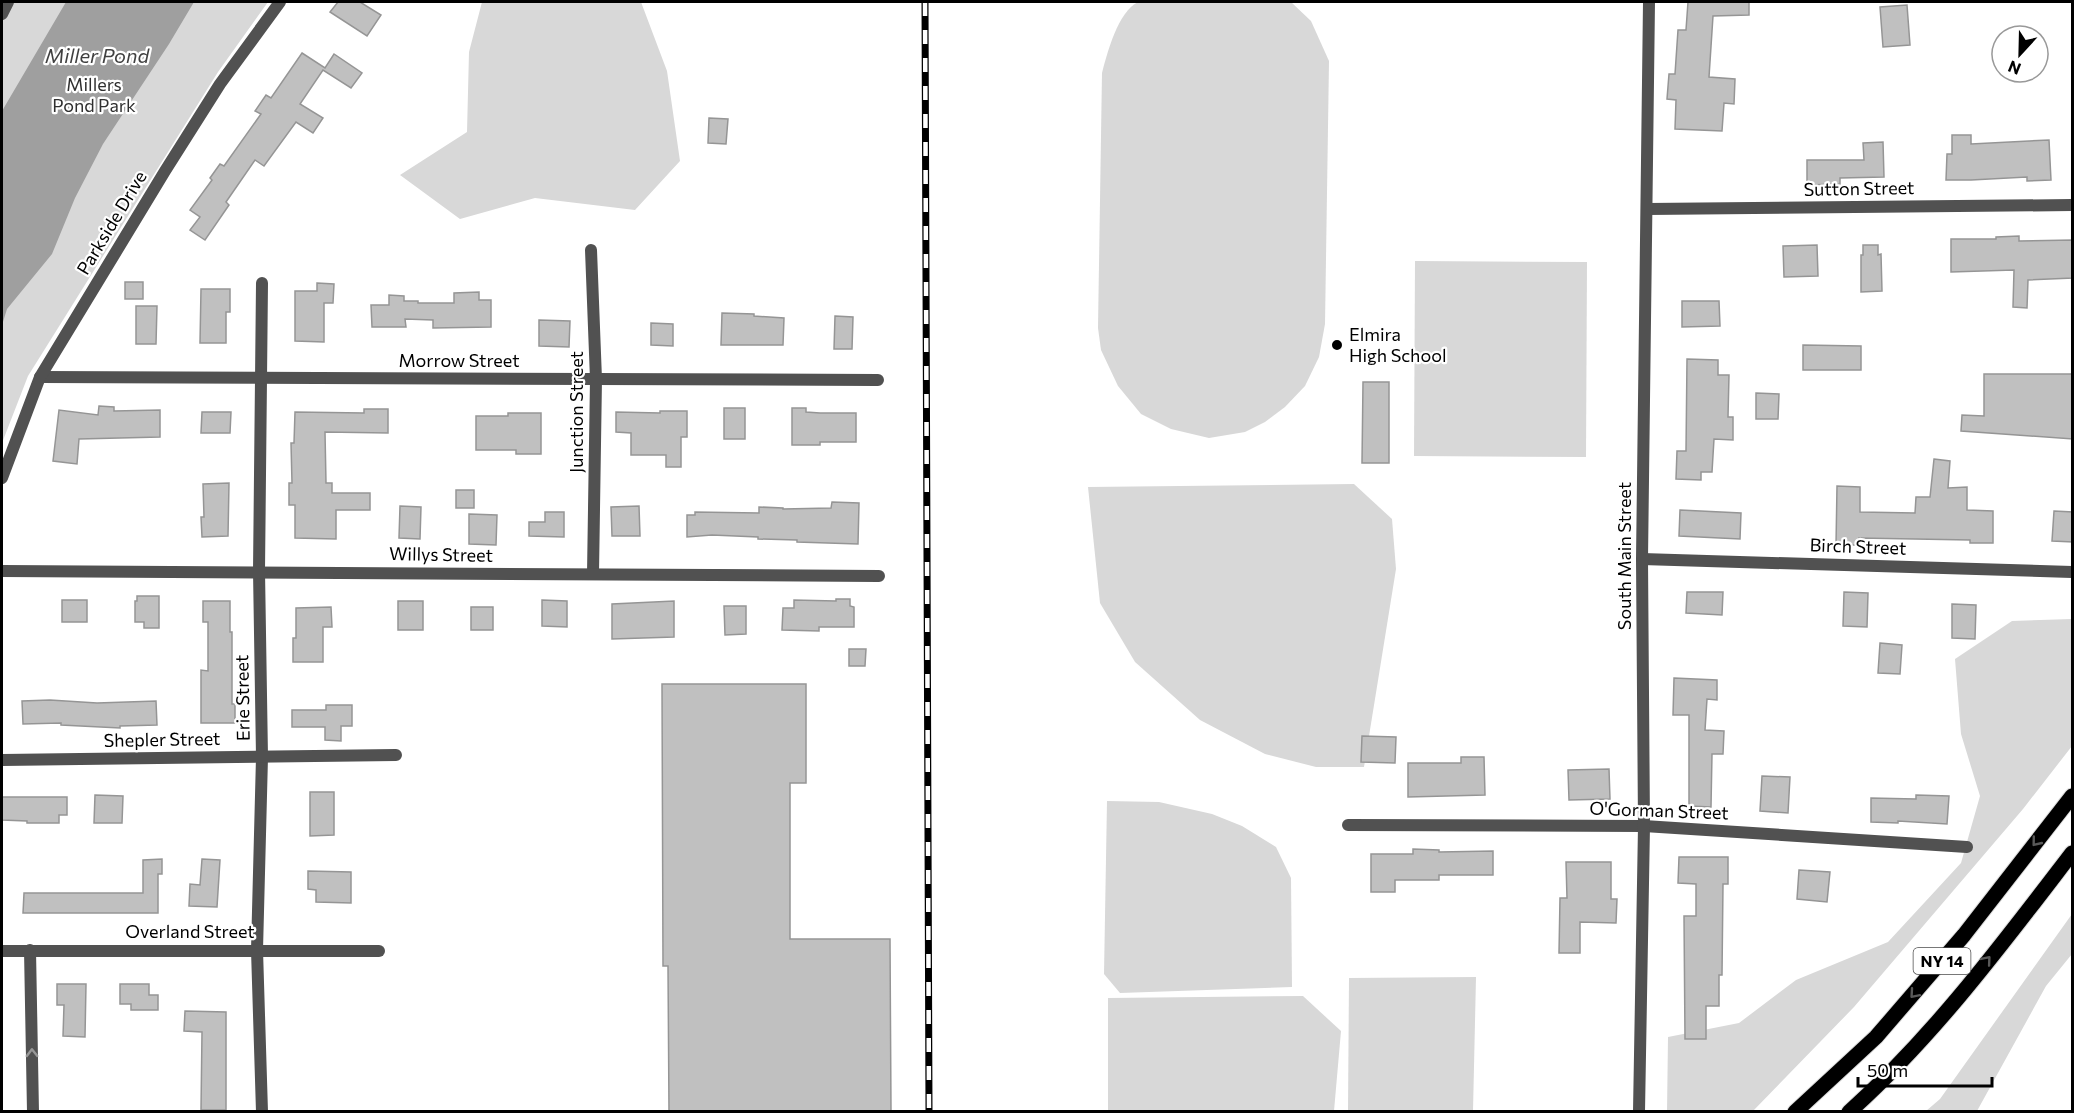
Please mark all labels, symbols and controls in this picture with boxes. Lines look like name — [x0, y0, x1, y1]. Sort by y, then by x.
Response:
north arrow — [1990, 24, 2050, 84]
water label: Miller Pond — [45, 43, 150, 67]
text: N — [2005, 57, 2023, 79]
park label: Millers Pond Park — [52, 73, 136, 116]
street label: Parkside Drive — [72, 167, 151, 278]
street label: Sutton Street — [1803, 176, 1914, 200]
place label: Elmira High School — [1349, 323, 1447, 366]
marker: Elmira High School — [1330, 338, 1344, 352]
street label: Morrow Street — [398, 349, 520, 371]
street label: Junction Street — [565, 351, 587, 473]
street label: South Main Street — [1613, 482, 1635, 630]
street label: Birch Street — [1809, 533, 1907, 559]
street label: Willys Street — [389, 542, 493, 566]
street label: Erie Street — [230, 655, 254, 741]
street label: Shepler Street — [103, 727, 220, 751]
street label: O'Gorman Street — [1589, 797, 1729, 823]
one-way arrow — [2032, 835, 2043, 846]
street label: Overland Street — [125, 920, 255, 942]
road number: NY 14 — [1914, 948, 1970, 974]
one-way arrow — [1980, 956, 1991, 967]
one-way arrow — [1911, 987, 1922, 998]
one-way arrow — [26, 1049, 38, 1058]
scale bar — [1858, 1050, 1992, 1088]
text: 50 m — [1867, 1059, 1908, 1081]

